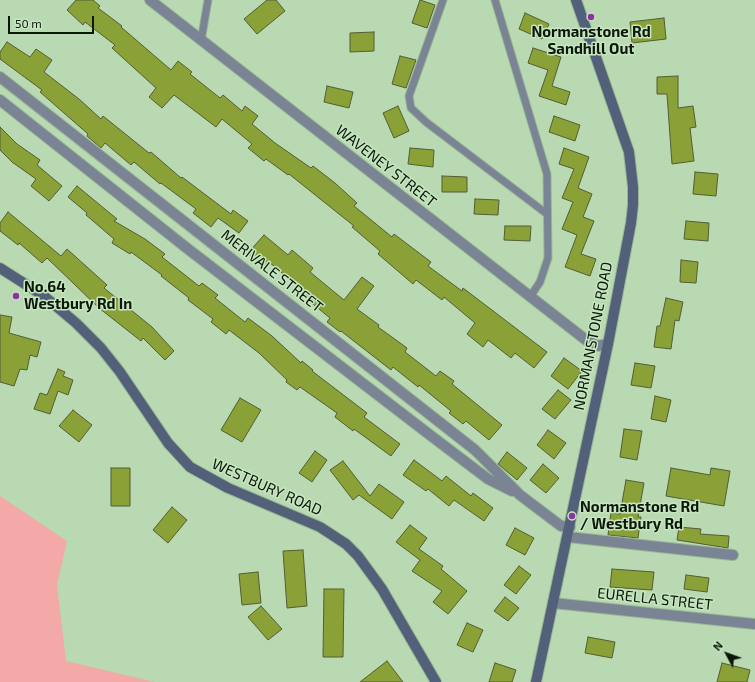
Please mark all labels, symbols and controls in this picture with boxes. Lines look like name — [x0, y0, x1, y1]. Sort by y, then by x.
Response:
scale bar — [10, 8, 96, 34]
marker: Normanstone Rd Sandhill Out — [586, 12, 596, 22]
text: 50 m — [15, 16, 42, 30]
place label: Normanstone Rd Sandhill Out — [531, 23, 651, 58]
street label: WAVENEY STREET — [332, 121, 440, 211]
street label: MERIVALE STREET — [218, 226, 326, 316]
street label: NORMANSTONE ROAD — [570, 260, 616, 412]
place label: No.64 Westbury Rd In — [24, 278, 132, 313]
marker: No.64 Westbury Rd In — [11, 291, 21, 301]
street label: WESTBURY ROAD — [209, 455, 325, 519]
place label: Normanstone Rd / Westbury Rd — [580, 498, 699, 533]
marker: Normanstone Rd / Westbury Rd — [567, 511, 577, 521]
street label: EURELLA STREET — [596, 584, 714, 614]
north arrow — [707, 634, 747, 674]
text: N — [710, 639, 725, 653]

